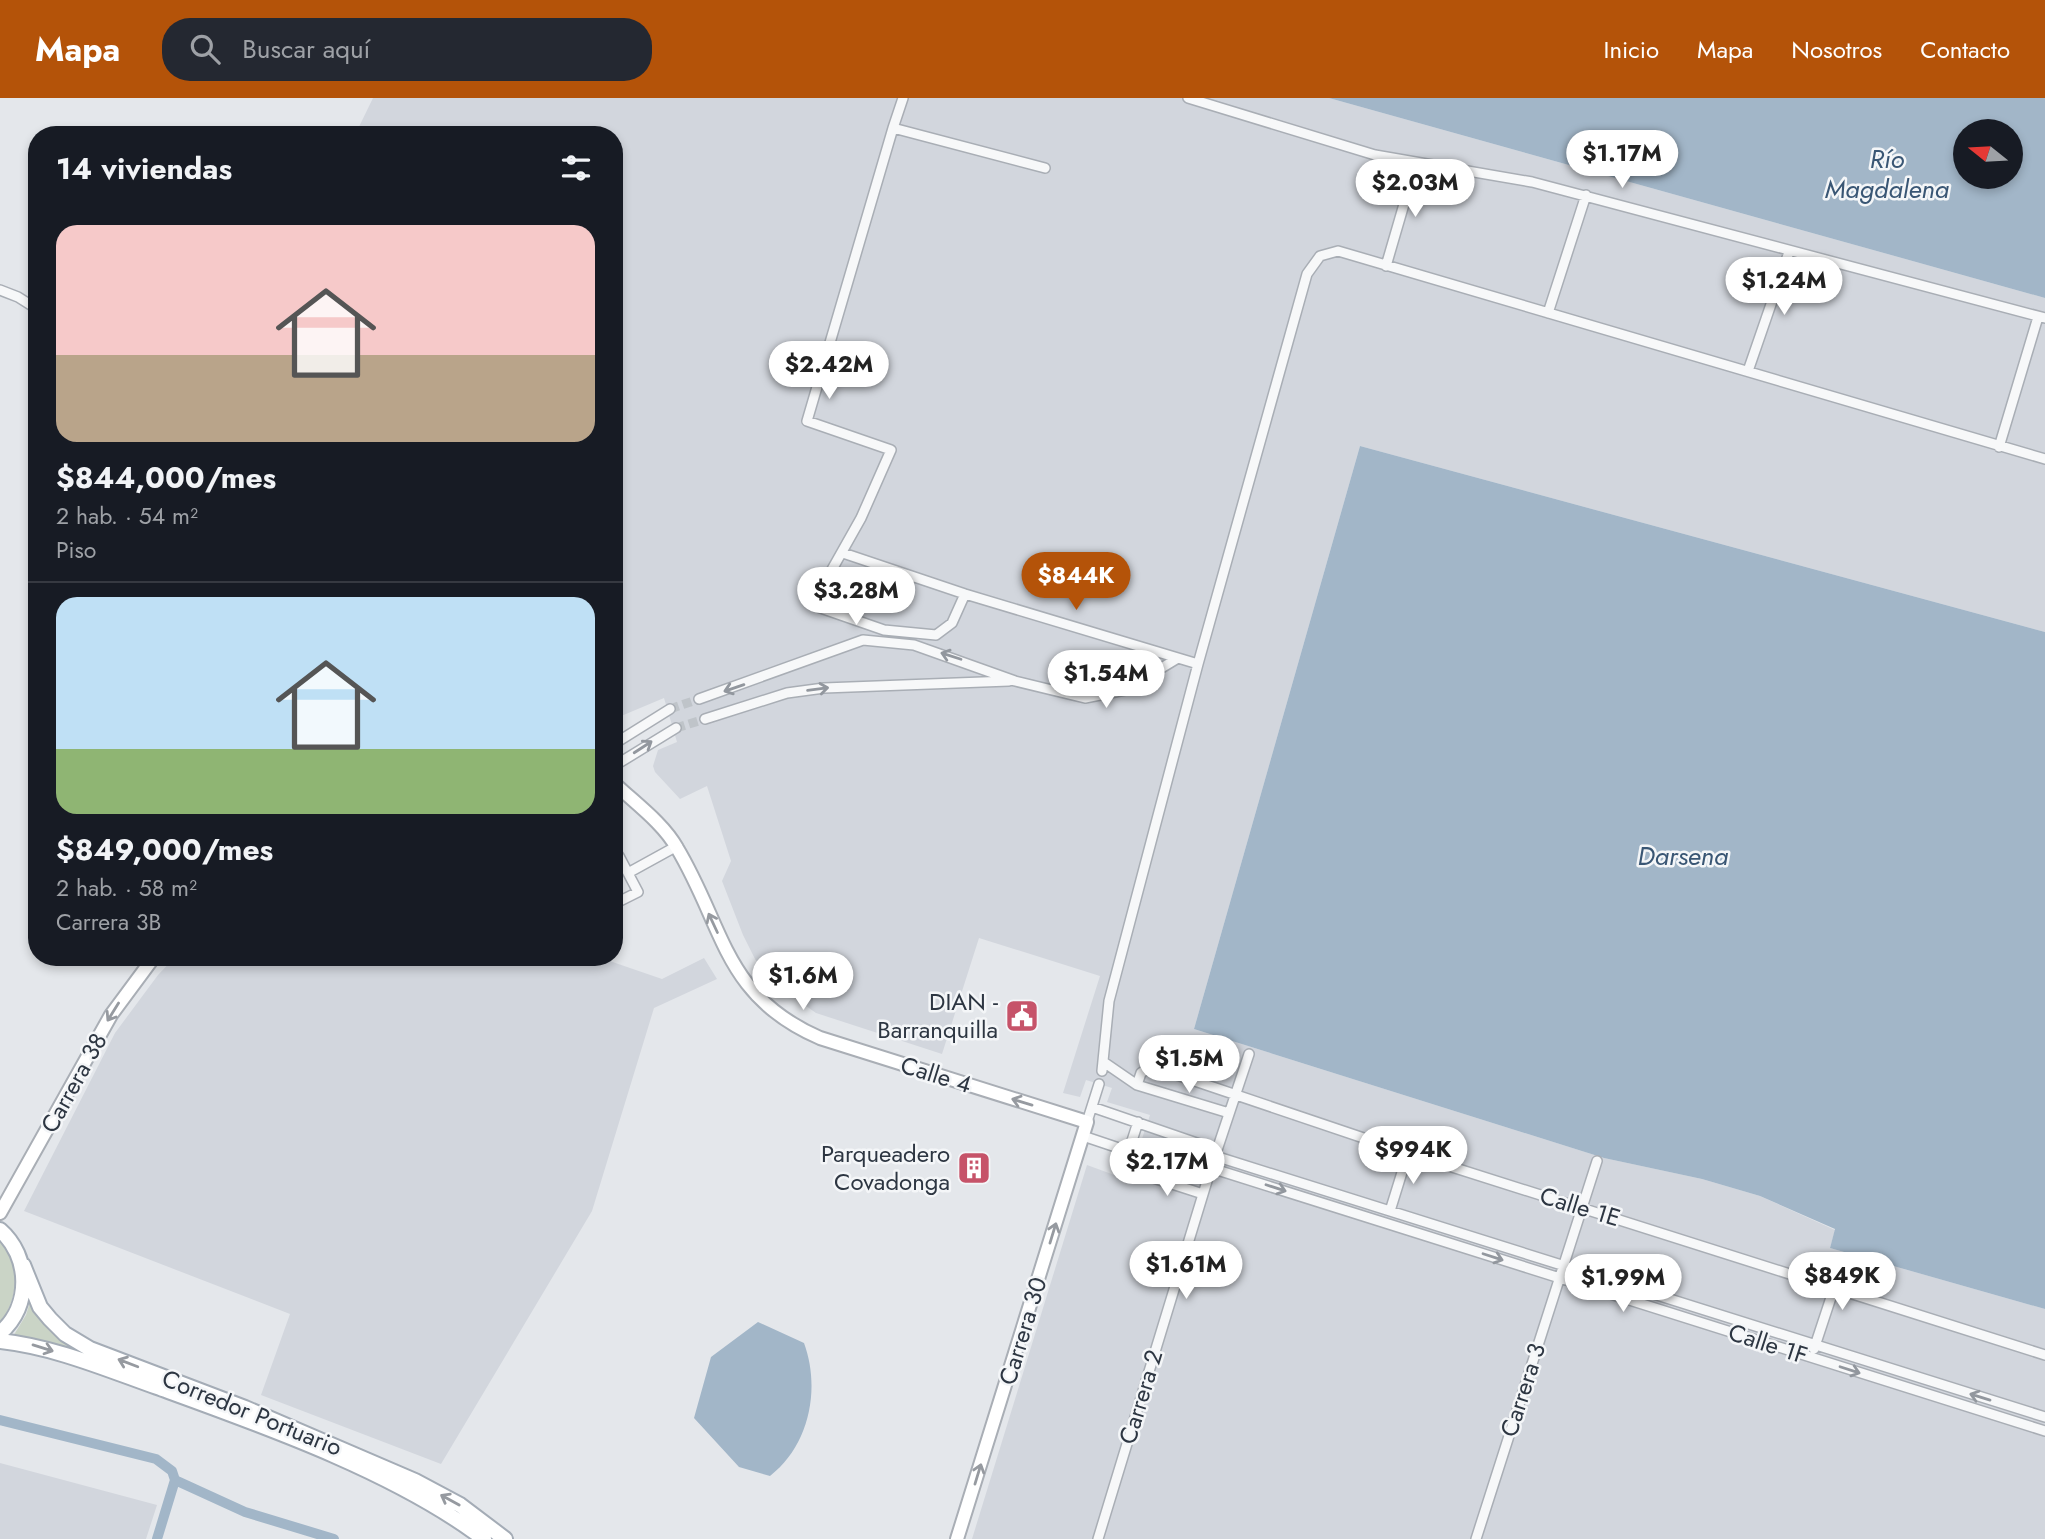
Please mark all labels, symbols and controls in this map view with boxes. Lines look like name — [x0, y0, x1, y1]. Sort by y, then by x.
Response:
search box — [162, 18, 652, 81]
text: Mapa — [35, 26, 120, 73]
icon: search — [186, 30, 224, 68]
text: Buscar aquí — [242, 30, 370, 68]
text: Inicio — [1604, 32, 1659, 67]
text: Mapa — [1697, 32, 1753, 67]
text: Nosotros — [1791, 32, 1882, 67]
text: Contacto — [1920, 32, 2010, 67]
north arrow — [1953, 119, 2023, 189]
map controls — [1953, 119, 2023, 189]
pin: $1.17M — [1565, 130, 1679, 190]
text: $1.17M — [1582, 136, 1662, 170]
water label: Río Magdalena — [1825, 140, 1950, 208]
text: 14 viviendas — [56, 147, 232, 190]
icon: filters — [557, 149, 595, 187]
pin: $2.03M — [1358, 159, 1472, 219]
text: $2.03M — [1372, 165, 1458, 199]
pin: $1.24M — [1727, 258, 1841, 317]
text: $1.24M — [1741, 263, 1827, 297]
icon: home — [263, 270, 389, 396]
pin: $2.42M — [772, 342, 886, 401]
text: $2.42M — [785, 347, 873, 381]
text: $844,000/mes — [56, 456, 276, 499]
text: 2 hab. · 54 m² — [56, 499, 198, 533]
text: Piso — [56, 533, 96, 567]
pin: $844K — [1027, 552, 1125, 612]
text: $844K — [1038, 558, 1114, 592]
pin: $3.28M — [799, 568, 913, 627]
text: $3.28M — [813, 573, 899, 607]
icon: home — [263, 642, 389, 768]
one-way arrow — [940, 649, 962, 662]
pin: $1.54M — [1049, 650, 1163, 710]
text: $1.54M — [1064, 656, 1148, 690]
one-way arrow — [723, 682, 745, 695]
one-way arrow — [806, 682, 829, 695]
one-way arrow — [633, 740, 653, 754]
text: $849,000/mes — [56, 828, 273, 871]
water label: Darsena — [1638, 837, 1729, 875]
text: 2 hab. · 58 m² — [56, 871, 197, 905]
text: Carrera 3B — [56, 905, 161, 939]
one-way arrow — [706, 913, 719, 934]
pin: $1.6M — [754, 953, 852, 1012]
text: $1.6M — [768, 958, 838, 992]
place label: DIAN - Barranquilla — [877, 984, 998, 1047]
public building icon: DIAN - Barranquilla — [1003, 997, 1041, 1035]
one-way arrow — [106, 1002, 121, 1021]
street label: Carrera 38 — [32, 1026, 115, 1139]
pin: $1.5M — [1140, 1035, 1238, 1095]
text: $1.5M — [1155, 1041, 1223, 1075]
street label: Calle 4 — [896, 1047, 976, 1102]
one-way arrow — [1011, 1094, 1033, 1107]
pin: $994K — [1364, 1126, 1462, 1186]
text: $994K — [1374, 1132, 1452, 1166]
place label: Parqueadero Covadonga — [821, 1136, 950, 1199]
pin: $2.17M — [1110, 1138, 1224, 1198]
text: $2.17M — [1126, 1144, 1208, 1178]
building icon: Parqueadero Covadonga — [955, 1149, 993, 1187]
street label: Calle 1E — [1536, 1178, 1625, 1235]
one-way arrow — [1265, 1182, 1287, 1195]
one-way arrow — [1048, 1223, 1060, 1245]
pin: $1.61M — [1129, 1242, 1243, 1301]
text: $1.61M — [1145, 1247, 1227, 1281]
one-way arrow — [1482, 1251, 1504, 1264]
pin: $849K — [1793, 1252, 1891, 1312]
pin: $1.99M — [1566, 1254, 1680, 1314]
text: $849K — [1804, 1258, 1880, 1292]
text: $1.99M — [1581, 1260, 1665, 1294]
street label: Carrera 30 — [990, 1273, 1055, 1389]
street label: Calle 1F — [1724, 1314, 1812, 1373]
street label: Carrera 3 — [1491, 1339, 1554, 1441]
one-way arrow — [32, 1342, 54, 1355]
street label: Carrera 2 — [1110, 1345, 1171, 1448]
one-way arrow — [117, 1355, 139, 1368]
street label: Corredor Portuario — [157, 1360, 348, 1465]
one-way arrow — [1839, 1364, 1861, 1377]
one-way arrow — [1969, 1389, 1991, 1402]
one-way arrow — [972, 1463, 985, 1485]
one-way arrow — [440, 1493, 460, 1507]

